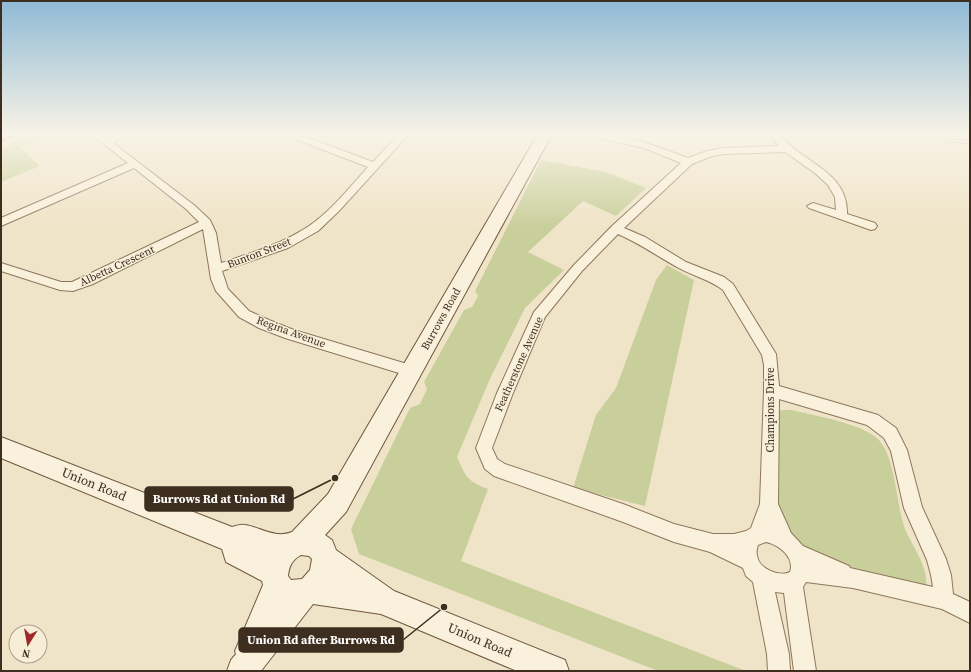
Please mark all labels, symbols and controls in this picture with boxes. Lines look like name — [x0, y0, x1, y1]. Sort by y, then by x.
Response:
street label: Bunton Street — [225, 234, 293, 272]
street label: Albetta Crescent — [77, 242, 157, 290]
street label: Burrows Road — [418, 285, 465, 353]
street label: Regina Avenue — [254, 313, 328, 352]
street label: Featherstone Avenue — [491, 314, 547, 414]
street label: Champions Drive — [763, 367, 778, 453]
street label: Union Road — [59, 463, 129, 505]
callout: Burrows Rd at Union Rd — [145, 487, 293, 511]
text: Burrows Rd at Union Rd — [153, 491, 285, 507]
street label: Union Road — [445, 619, 515, 661]
north arrow — [8, 624, 48, 664]
callout: Union Rd after Burrows Rd — [239, 628, 403, 652]
text: Union Rd after Burrows Rd — [247, 632, 395, 648]
text: N — [21, 645, 32, 661]

